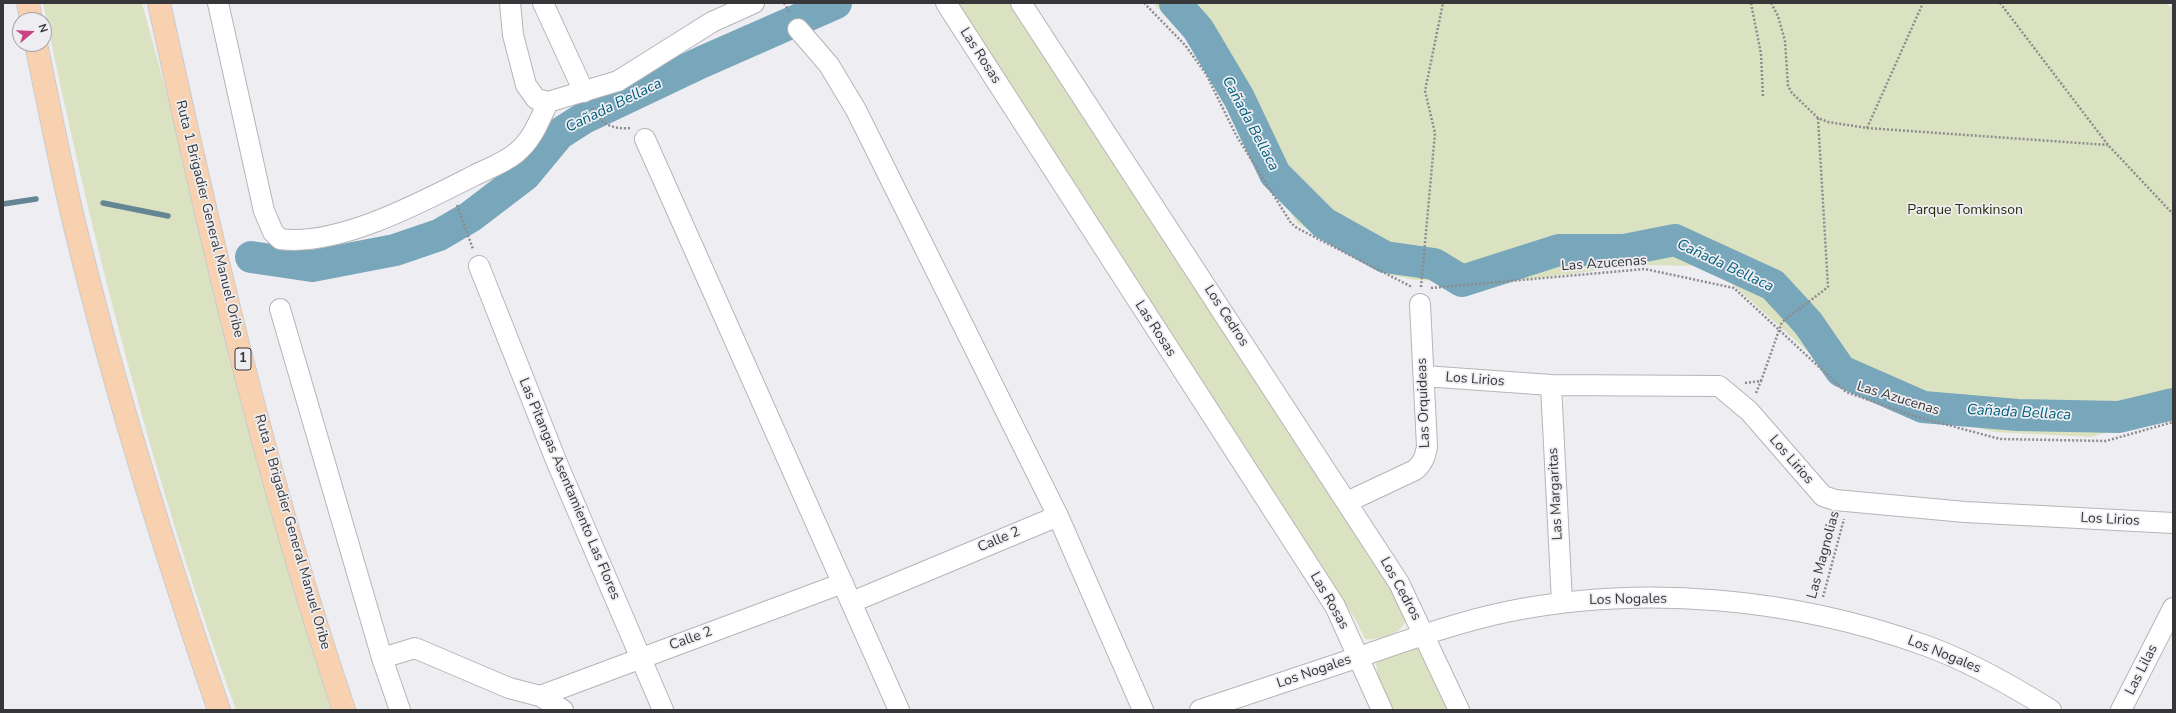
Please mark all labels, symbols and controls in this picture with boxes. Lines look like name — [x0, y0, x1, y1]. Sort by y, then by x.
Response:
north arrow — [12, 12, 52, 52]
text: N — [34, 22, 51, 35]
street label: Las Rosas — [956, 25, 1004, 87]
water label: Cañada Bellaca — [1217, 74, 1283, 174]
water label: Cañada Bellaca — [563, 75, 665, 137]
street label: Ruta 1 Brigadier General Manuel Oribe — [171, 99, 247, 339]
park label: Parque Tomkinson — [1907, 203, 2023, 219]
water label: Cañada Bellaca — [1674, 236, 1776, 296]
street label: Las Azucenas — [1561, 253, 1647, 275]
street label: Los Cedros — [1200, 282, 1252, 350]
street label: Las Rosas — [1131, 298, 1179, 360]
road number: 1 — [235, 348, 251, 370]
street label: Las Orquideas — [1414, 358, 1434, 448]
street label: Los Lirios — [1445, 370, 1505, 390]
street label: Las Pitangas Asentamiento Las Flores — [515, 376, 623, 602]
street label: Las Azucenas — [1855, 378, 1941, 420]
water label: Cañada Bellaca — [1966, 401, 2072, 425]
street label: Ruta 1 Brigadier General Manuel Oribe — [250, 412, 334, 652]
street label: Los Lirios — [1765, 432, 1817, 488]
street label: Las Margaritas — [1545, 447, 1567, 541]
street label: Las Magnolias — [1804, 509, 1844, 601]
street label: Los Lirios — [2080, 510, 2140, 530]
street label: Calle 2 — [975, 524, 1023, 556]
street label: Los Cedros — [1376, 554, 1424, 624]
street label: Las Rosas — [1306, 569, 1352, 633]
street label: Los Nogales — [1589, 591, 1667, 609]
street label: Calle 2 — [667, 624, 715, 654]
street label: Los Nogales — [1905, 633, 1983, 677]
street label: Las Lilas — [2122, 642, 2162, 698]
street label: Los Nogales — [1275, 651, 1353, 693]

